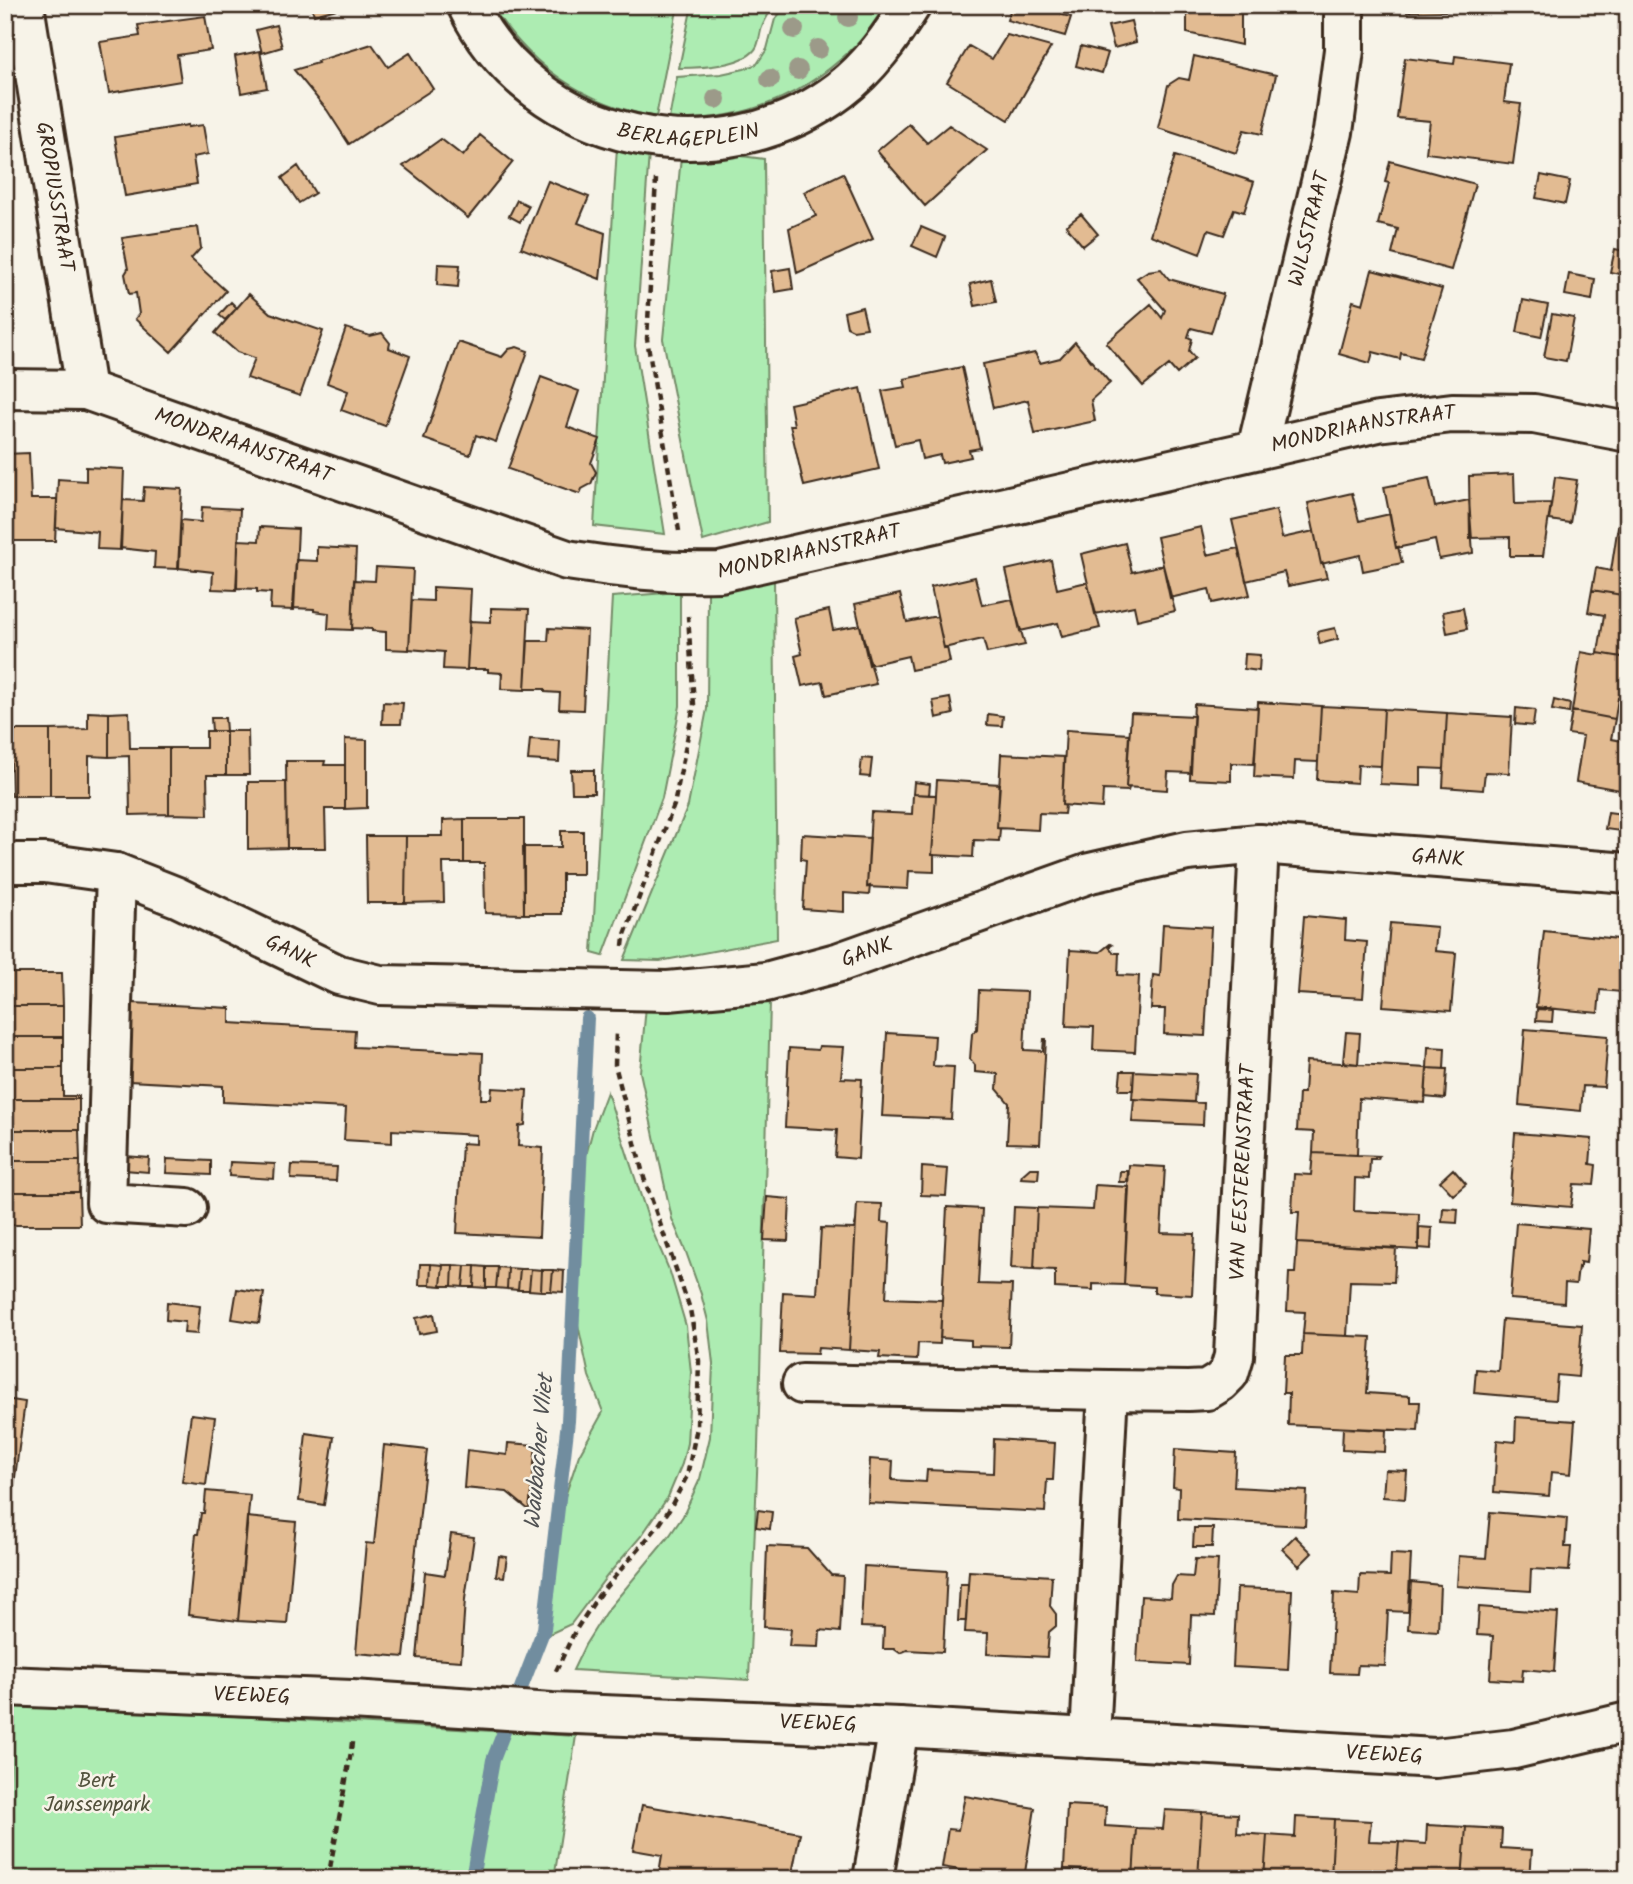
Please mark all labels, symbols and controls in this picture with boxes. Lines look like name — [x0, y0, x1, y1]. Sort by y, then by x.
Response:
street label: BERLAGEPLEIN — [613, 114, 763, 157]
street label: GROPIUSSTRAAT — [27, 119, 83, 275]
street label: WILSSTRAAT — [1280, 167, 1340, 290]
street label: MONDRIAANSTRAAT — [1268, 396, 1459, 462]
street label: MONDRIAANSTRAAT — [150, 399, 339, 493]
street label: MONDRIAANSTRAAT — [714, 514, 906, 589]
street label: GANK — [1411, 840, 1466, 877]
street label: GANK — [260, 925, 322, 978]
street label: GANK — [837, 928, 898, 977]
street label: VAN EESTERENSTRAAT — [1221, 1062, 1265, 1281]
water label: Waubacher Vliet — [515, 1369, 565, 1531]
street label: VEEWEG — [212, 1678, 291, 1714]
street label: VEEWEG — [779, 1706, 857, 1742]
street label: VEEWEG — [1345, 1736, 1424, 1774]
park label: Bert Janssenpark — [44, 1765, 150, 1822]

